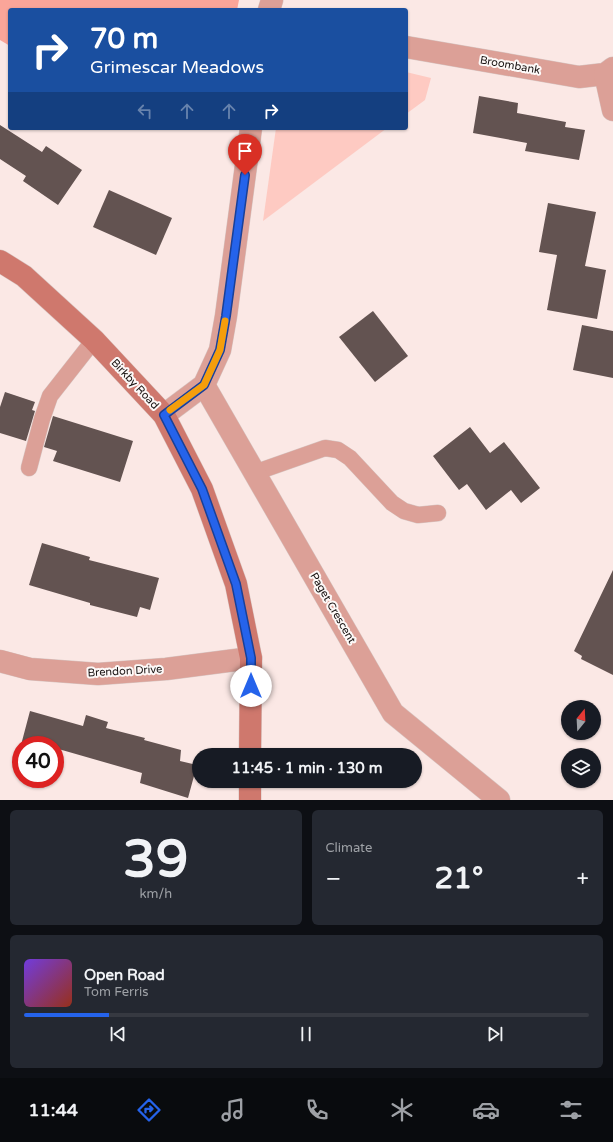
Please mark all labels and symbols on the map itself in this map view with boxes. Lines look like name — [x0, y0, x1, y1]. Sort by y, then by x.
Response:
street label: Broombank — [479, 53, 541, 77]
pin — [228, 134, 262, 175]
street label: Birkby Road — [109, 356, 162, 412]
street label: Paget Crescent — [308, 570, 358, 646]
street label: Brendon Drive — [87, 663, 163, 679]
position arrow — [230, 665, 272, 707]
north arrow — [561, 700, 601, 740]
speed limit sign: 40 — [12, 736, 64, 788]

